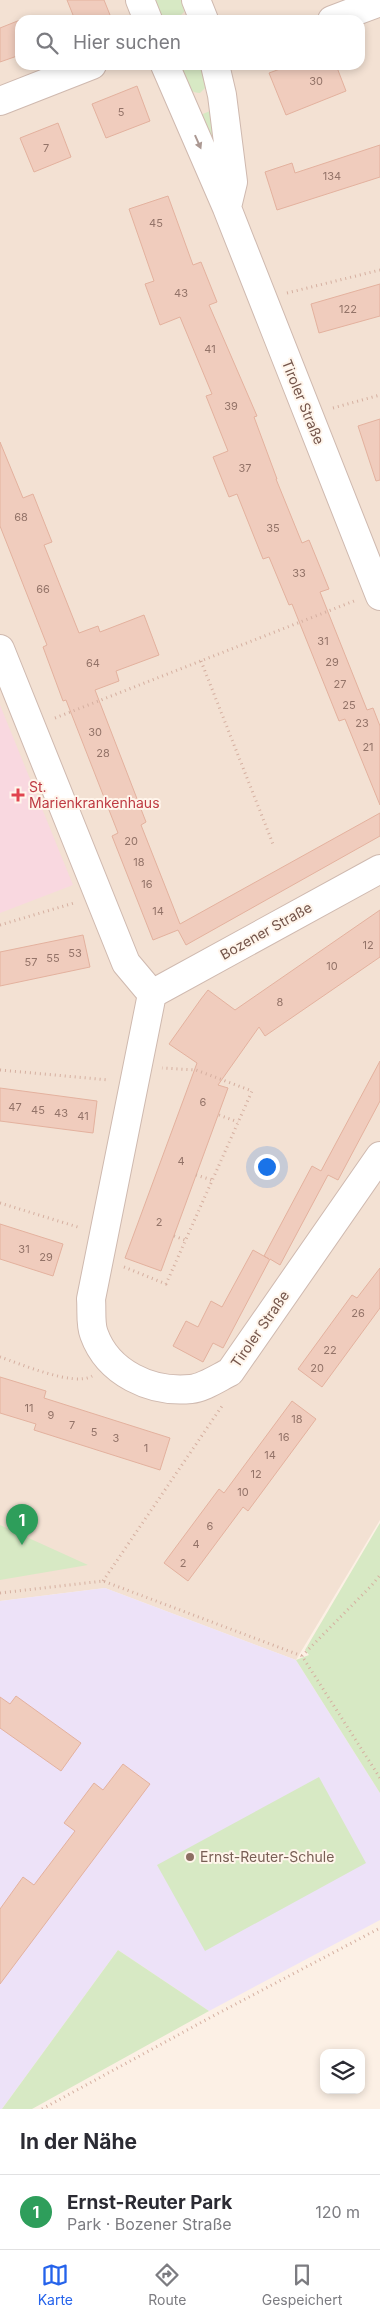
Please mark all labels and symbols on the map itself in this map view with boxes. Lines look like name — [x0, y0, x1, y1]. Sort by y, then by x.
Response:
house number: 30 — [309, 74, 323, 88]
house number: 5 — [118, 105, 125, 119]
one-way arrow — [194, 135, 202, 149]
house number: 7 — [43, 141, 49, 155]
house number: 134 — [323, 169, 341, 183]
house number: 45 — [149, 216, 163, 230]
house number: 43 — [174, 286, 188, 300]
house number: 122 — [339, 302, 357, 316]
house number: 41 — [204, 342, 216, 356]
street label: Tiroler Straße — [279, 357, 328, 447]
house number: 39 — [224, 399, 238, 413]
house number: 37 — [238, 461, 252, 475]
house number: 68 — [14, 510, 28, 524]
house number: 35 — [266, 521, 280, 535]
house number: 33 — [292, 566, 306, 580]
house number: 66 — [36, 582, 50, 596]
house number: 31 — [317, 634, 329, 648]
house number: 29 — [325, 655, 339, 669]
house number: 64 — [86, 656, 100, 670]
house number: 27 — [334, 677, 346, 691]
house number: 25 — [342, 698, 356, 712]
house number: 23 — [355, 716, 369, 730]
house number: 30 — [88, 725, 102, 739]
house number: 21 — [362, 740, 374, 754]
house number: 28 — [96, 746, 110, 760]
place label: St. Marienkrankenhaus — [29, 778, 160, 811]
marker: St. Marienkrankenhaus — [11, 788, 25, 802]
house number: 20 — [124, 834, 138, 848]
house number: 18 — [133, 855, 145, 869]
house number: 16 — [141, 877, 153, 891]
street label: Bozener Straße — [217, 898, 315, 963]
house number: 14 — [152, 904, 164, 918]
house number: 12 — [362, 938, 374, 952]
house number: 53 — [68, 946, 82, 960]
house number: 55 — [46, 951, 60, 965]
house number: 57 — [25, 955, 37, 969]
house number: 10 — [326, 959, 338, 973]
house number: 8 — [277, 995, 284, 1009]
house number: 6 — [200, 1095, 207, 1109]
house number: 47 — [8, 1100, 22, 1114]
house number: 45 — [31, 1103, 45, 1117]
house number: 43 — [54, 1106, 68, 1120]
house number: 41 — [77, 1109, 89, 1123]
house number: 4 — [177, 1154, 185, 1168]
your location — [254, 1154, 280, 1180]
house number: 2 — [156, 1215, 162, 1229]
house number: 31 — [18, 1242, 30, 1256]
house number: 29 — [39, 1250, 53, 1264]
street label: Tiroler Straße — [227, 1287, 292, 1370]
house number: 26 — [351, 1306, 365, 1320]
house number: 22 — [323, 1343, 337, 1357]
house number: 20 — [310, 1361, 324, 1375]
house number: 11 — [25, 1401, 33, 1415]
house number: 9 — [48, 1408, 55, 1422]
house number: 18 — [291, 1412, 303, 1426]
house number: 7 — [69, 1418, 75, 1432]
house number: 5 — [91, 1425, 98, 1439]
house number: 16 — [278, 1430, 290, 1444]
house number: 3 — [113, 1431, 120, 1445]
house number: 1 — [144, 1441, 148, 1455]
house number: 14 — [264, 1448, 276, 1462]
house number: 12 — [250, 1467, 262, 1481]
house number: 10 — [237, 1485, 249, 1499]
pin: 1 — [6, 1504, 38, 1545]
house number: 6 — [207, 1519, 214, 1533]
house number: 4 — [192, 1537, 200, 1551]
house number: 2 — [180, 1556, 186, 1570]
place label: Ernst-Reuter-Schule — [200, 1848, 334, 1865]
marker: Ernst-Reuter-Schule — [184, 1851, 196, 1863]

